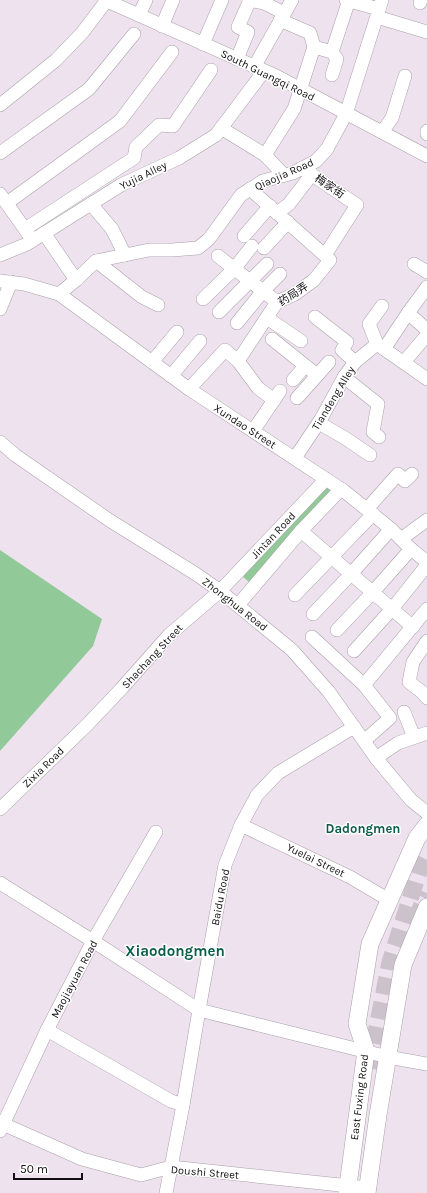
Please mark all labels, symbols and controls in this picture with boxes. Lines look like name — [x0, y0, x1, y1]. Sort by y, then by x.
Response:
street label: South Guangqi Road — [219, 47, 317, 104]
street label: Qiaojia Road — [253, 156, 316, 193]
street label: Yujia Alley — [118, 159, 169, 192]
street label: 梅家街 — [312, 172, 347, 201]
street label: 药局弄 — [276, 280, 311, 309]
street label: Tiandeng Alley — [309, 364, 358, 433]
street label: Xundao Street — [211, 401, 278, 451]
street label: Jintan Road — [248, 509, 298, 561]
street label: Zhonghua Road — [199, 575, 270, 634]
street label: Shachang Street — [119, 621, 186, 691]
street label: Zixia Road — [20, 744, 67, 790]
district label: Dadongmen — [326, 821, 400, 836]
street label: Yuelai Street — [285, 841, 347, 880]
street label: Baidu Road — [209, 868, 232, 926]
street label: Maojiayuan Road — [48, 938, 101, 1021]
district label: Xiaodongmen — [125, 942, 225, 960]
street label: East Fuxing Road — [348, 1053, 371, 1141]
scale bar — [14, 1155, 82, 1181]
text: 50 m — [20, 1162, 48, 1176]
street label: Doushi Street — [170, 1163, 240, 1182]

